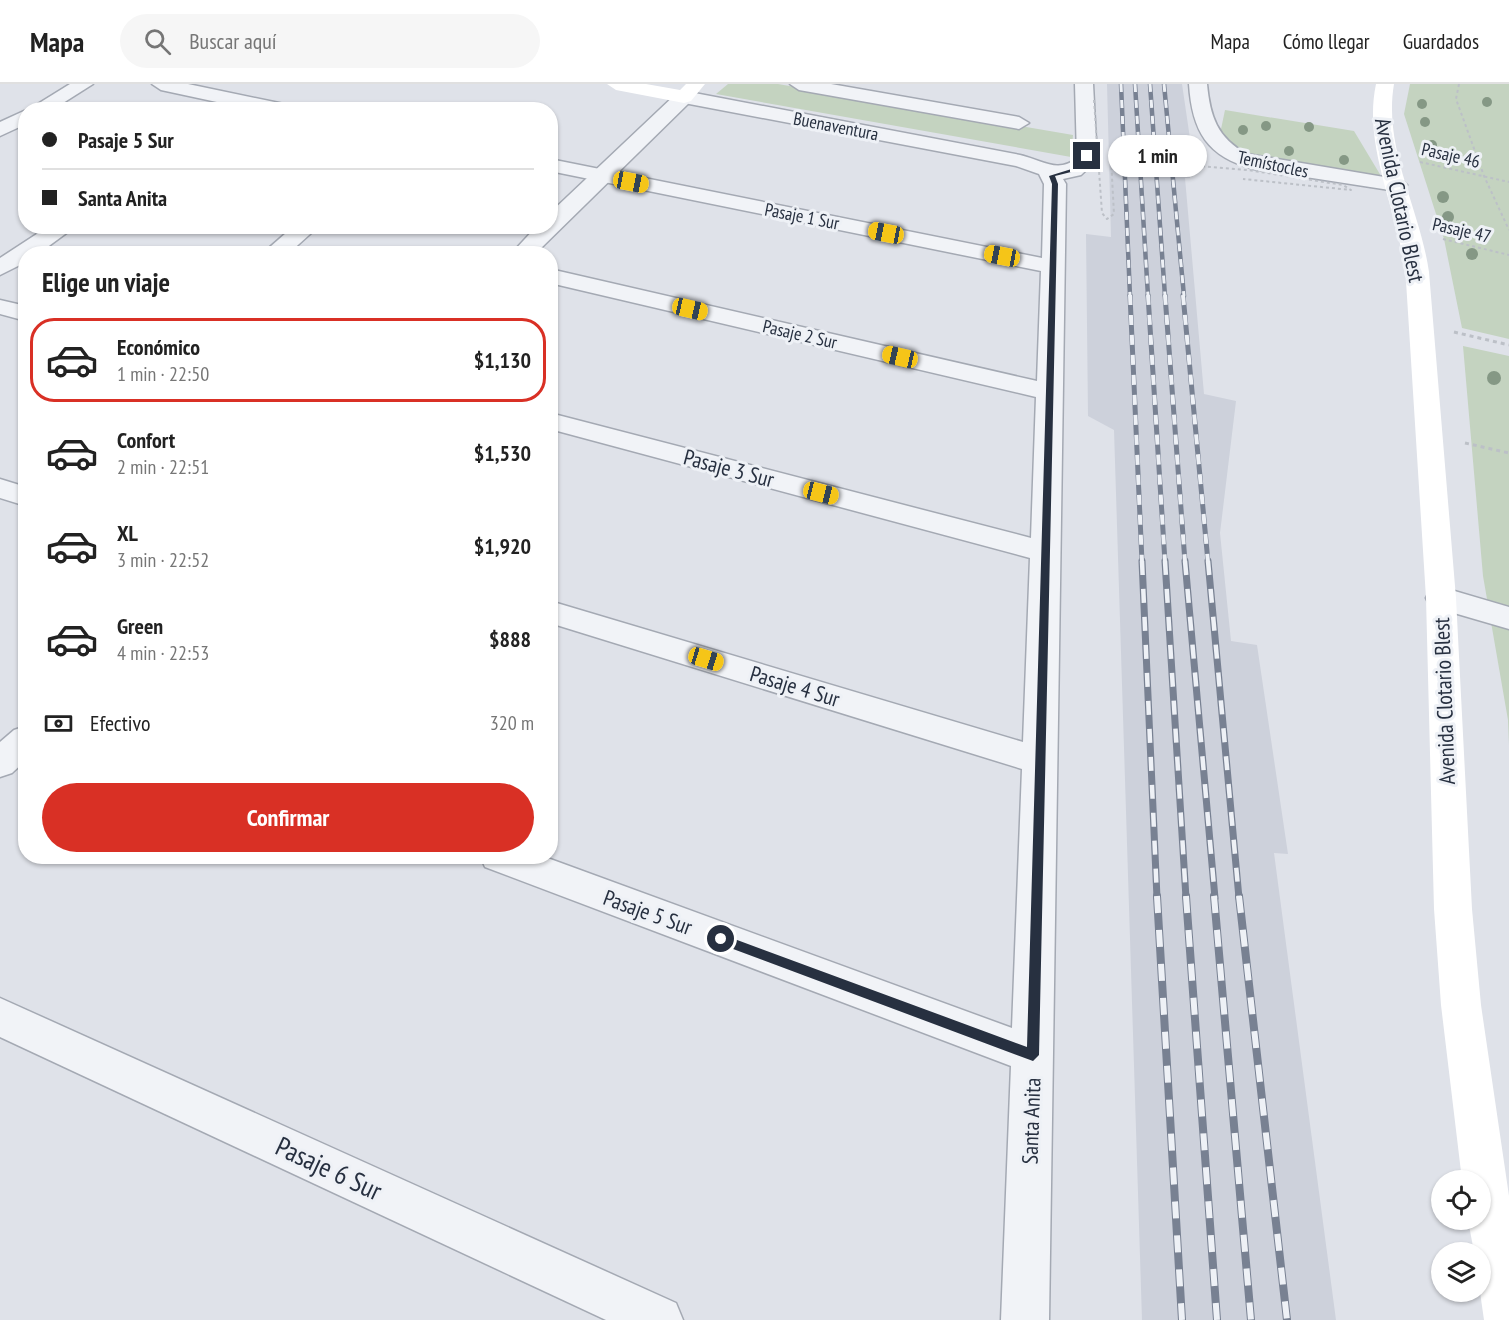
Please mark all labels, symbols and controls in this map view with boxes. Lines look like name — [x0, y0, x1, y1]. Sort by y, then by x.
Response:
search box — [120, 14, 540, 68]
text: Mapa — [30, 23, 84, 60]
icon: search — [141, 25, 174, 58]
text: Buscar aquí — [189, 27, 277, 55]
text: Mapa — [1211, 28, 1250, 55]
text: Cómo llegar — [1283, 28, 1370, 55]
text: Guardados — [1403, 28, 1479, 55]
street label: Buenaventura — [792, 107, 880, 145]
street label: Avenida Clotario Blest — [1369, 115, 1431, 285]
text: Pasaje 5 Sur — [78, 126, 174, 154]
callout: 1 min — [1108, 135, 1207, 177]
street label: Pasaje 46 — [1419, 137, 1483, 173]
route end — [1073, 142, 1100, 169]
text: 1 min — [1137, 143, 1178, 169]
street label: Temístocles — [1235, 145, 1311, 183]
car — [612, 170, 650, 194]
text: Santa Anita — [78, 184, 167, 212]
street label: Pasaje 1 Sur — [763, 197, 841, 235]
street label: Pasaje 47 — [1430, 212, 1494, 248]
car — [867, 221, 905, 245]
car — [983, 244, 1021, 268]
text: Elige un viaje — [42, 265, 170, 299]
car — [670, 296, 710, 322]
street label: Pasaje 2 Sur — [761, 314, 839, 354]
icon: car — [45, 333, 99, 387]
text: Económico — [117, 333, 200, 361]
car — [880, 344, 920, 370]
text: $1,130 — [474, 346, 531, 374]
text: 1 min · 22:50 — [117, 361, 209, 387]
icon: car — [45, 426, 99, 480]
text: Confort — [117, 426, 175, 454]
text: $1,530 — [474, 439, 531, 467]
street label: Pasaje 3 Sur — [681, 443, 777, 493]
text: 2 min · 22:51 — [117, 454, 209, 480]
car — [801, 480, 841, 506]
icon: car — [45, 519, 99, 573]
text: XL — [117, 519, 138, 547]
text: $1,920 — [474, 532, 531, 560]
text: 3 min · 22:52 — [117, 547, 209, 573]
icon: car — [45, 612, 99, 666]
text: Green — [117, 612, 163, 640]
street label: Avenida Clotario Blest — [1427, 617, 1461, 785]
text: $888 — [489, 625, 531, 653]
text: 4 min · 22:53 — [117, 640, 209, 666]
car — [686, 645, 726, 673]
street label: Pasaje 4 Sur — [747, 659, 843, 713]
icon: cash — [42, 707, 75, 740]
text: Efectivo — [90, 709, 151, 737]
text: 320 m — [490, 710, 534, 736]
button: Confirmar — [42, 783, 534, 852]
street label: Pasaje 5 Sur — [600, 883, 696, 941]
route start — [707, 925, 734, 952]
street label: Santa Anita — [1015, 1077, 1047, 1165]
street label: Pasaje 6 Sur — [270, 1129, 388, 1208]
map controls — [1431, 1170, 1491, 1302]
button: locate — [1431, 1170, 1491, 1230]
button: layers — [1431, 1242, 1491, 1302]

